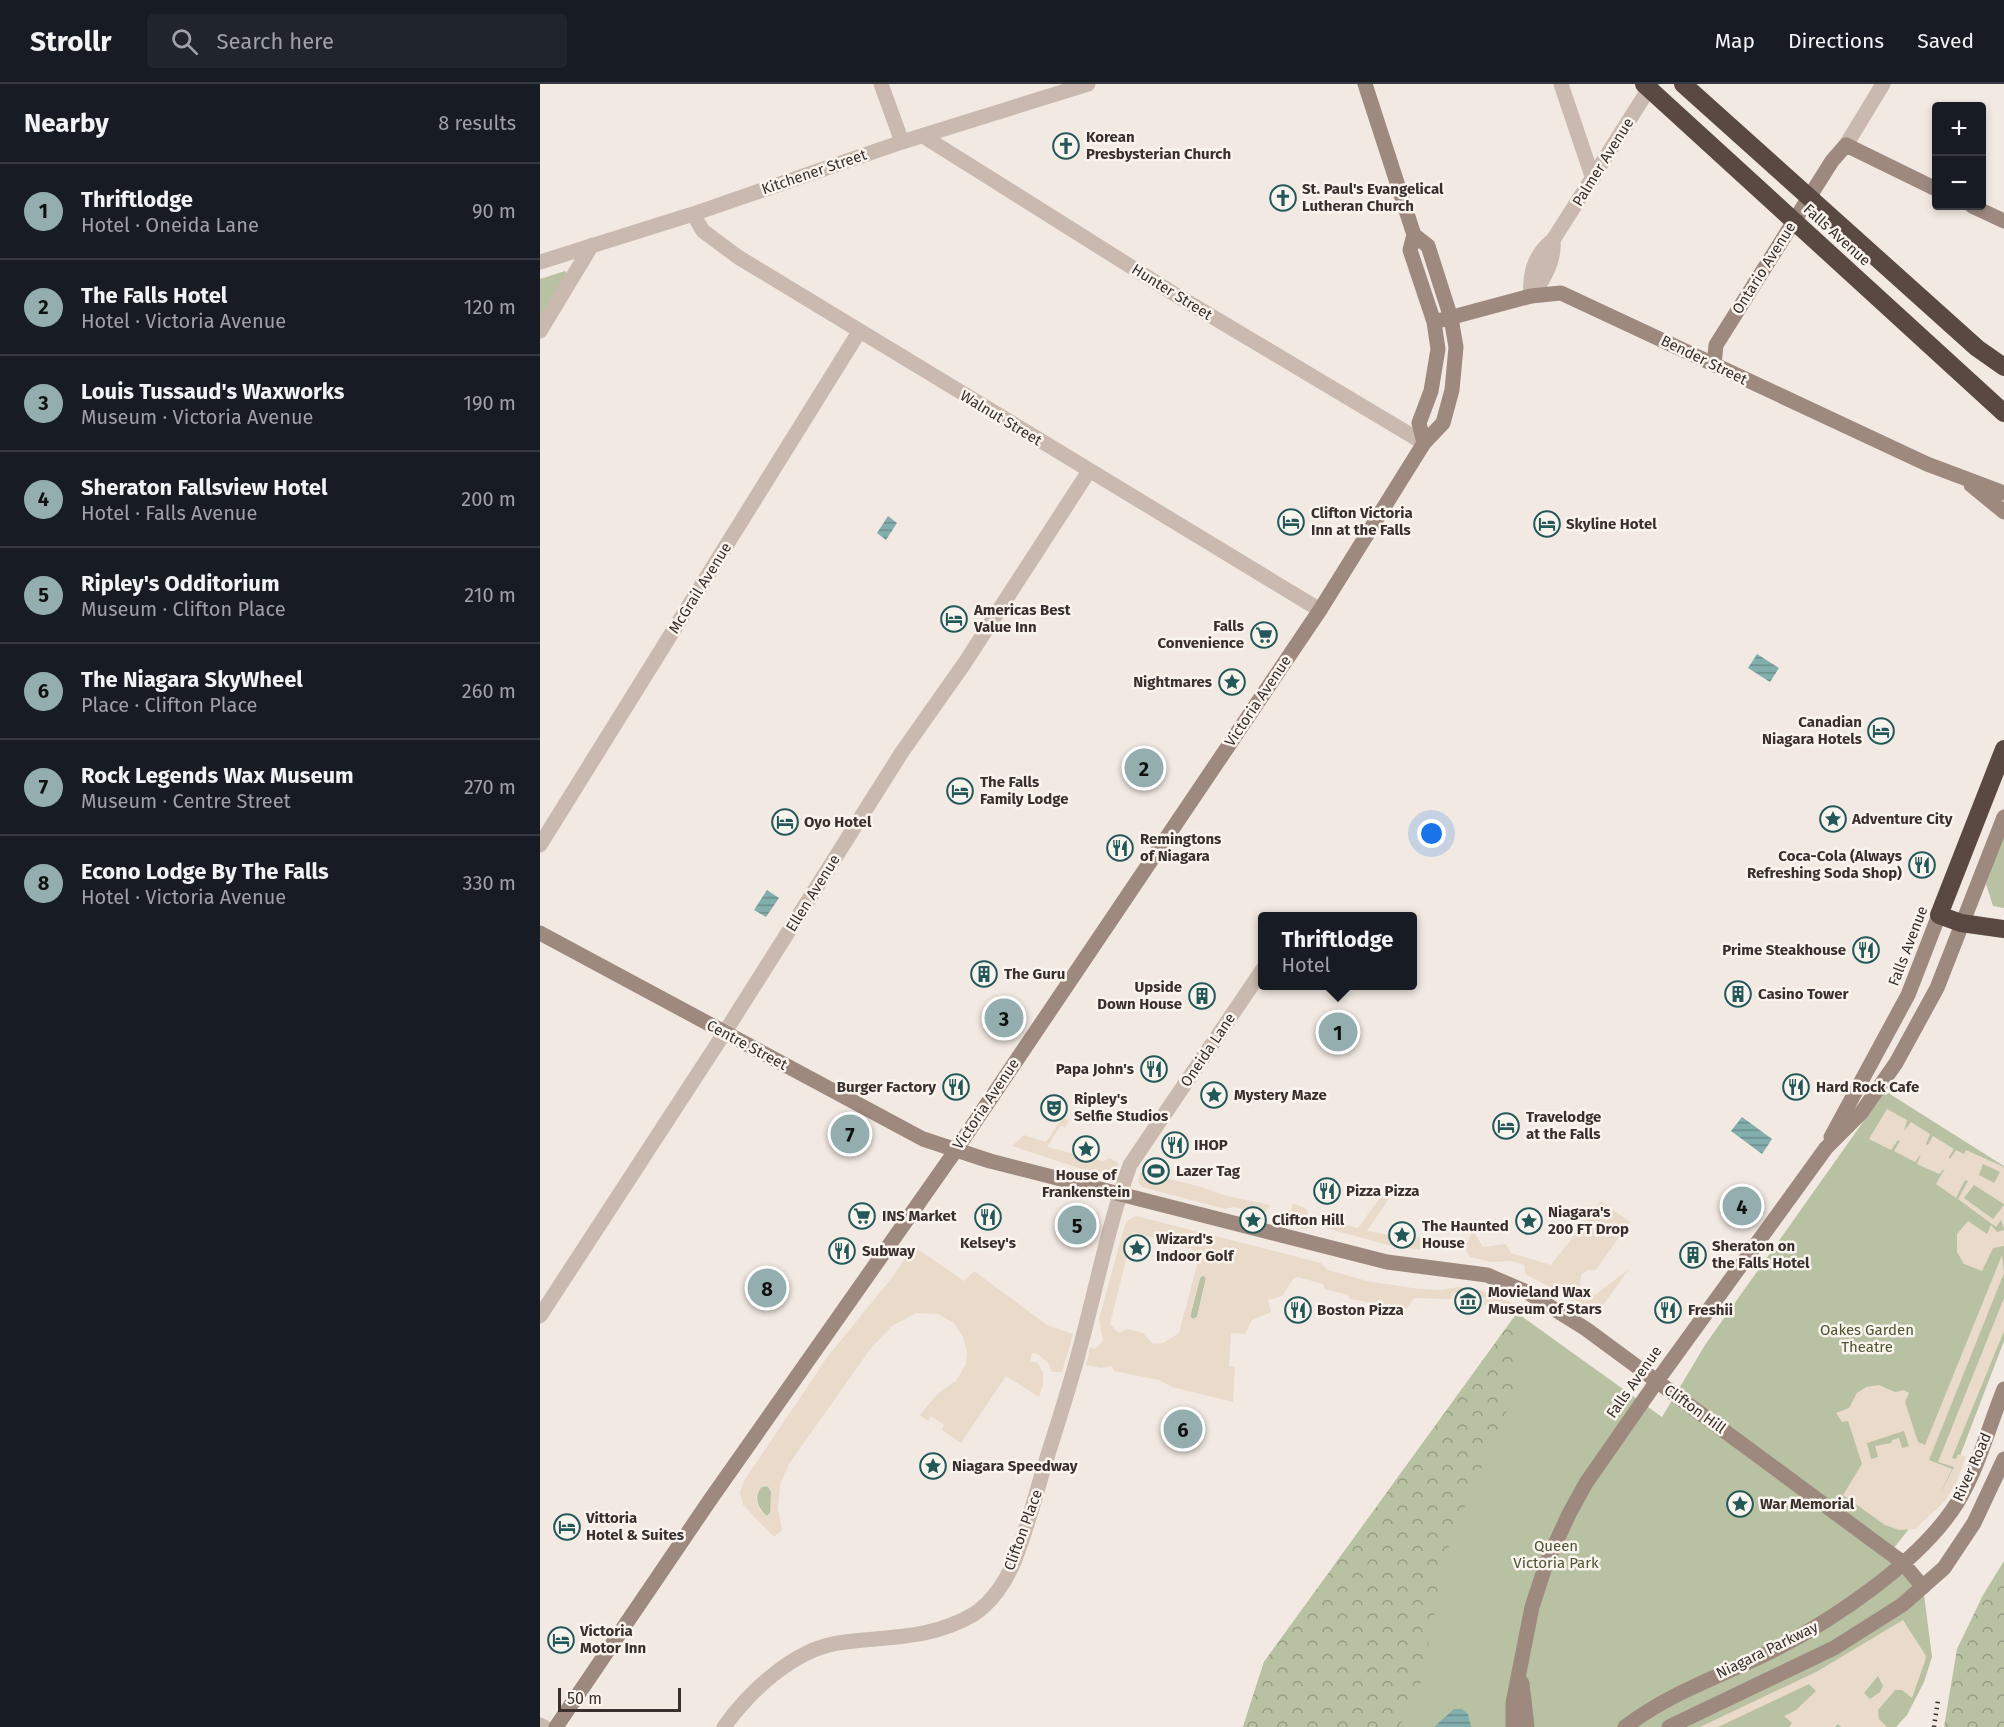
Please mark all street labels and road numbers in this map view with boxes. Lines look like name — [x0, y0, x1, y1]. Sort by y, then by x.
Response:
street label: Palmer Avenue — [1569, 114, 1637, 210]
street label: Kitchener Street — [759, 145, 869, 198]
street label: Falls Avenue — [1800, 200, 1874, 270]
street label: Ontario Avenue — [1728, 219, 1800, 317]
street label: Hunter Street — [1128, 260, 1216, 324]
street label: Bender Street — [1658, 331, 1751, 389]
street label: Walnut Street — [957, 387, 1046, 450]
street label: McGrail Avenue — [665, 539, 735, 637]
street label: Victoria Avenue — [1221, 652, 1295, 750]
street label: Ellen Avenue — [782, 851, 844, 935]
street label: Falls Avenue — [1885, 904, 1931, 988]
street label: Oneida Lane — [1177, 1010, 1239, 1090]
street label: Centre Street — [704, 1016, 791, 1074]
street label: Victoria Avenue — [949, 1055, 1023, 1153]
street label: Falls Avenue — [1603, 1342, 1665, 1422]
street label: Clifton Hill — [1661, 1381, 1730, 1438]
street label: River Road — [1949, 1430, 1995, 1504]
street label: Clifton Place — [1000, 1487, 1046, 1573]
street label: Niagara Parkway — [1713, 1617, 1821, 1682]

